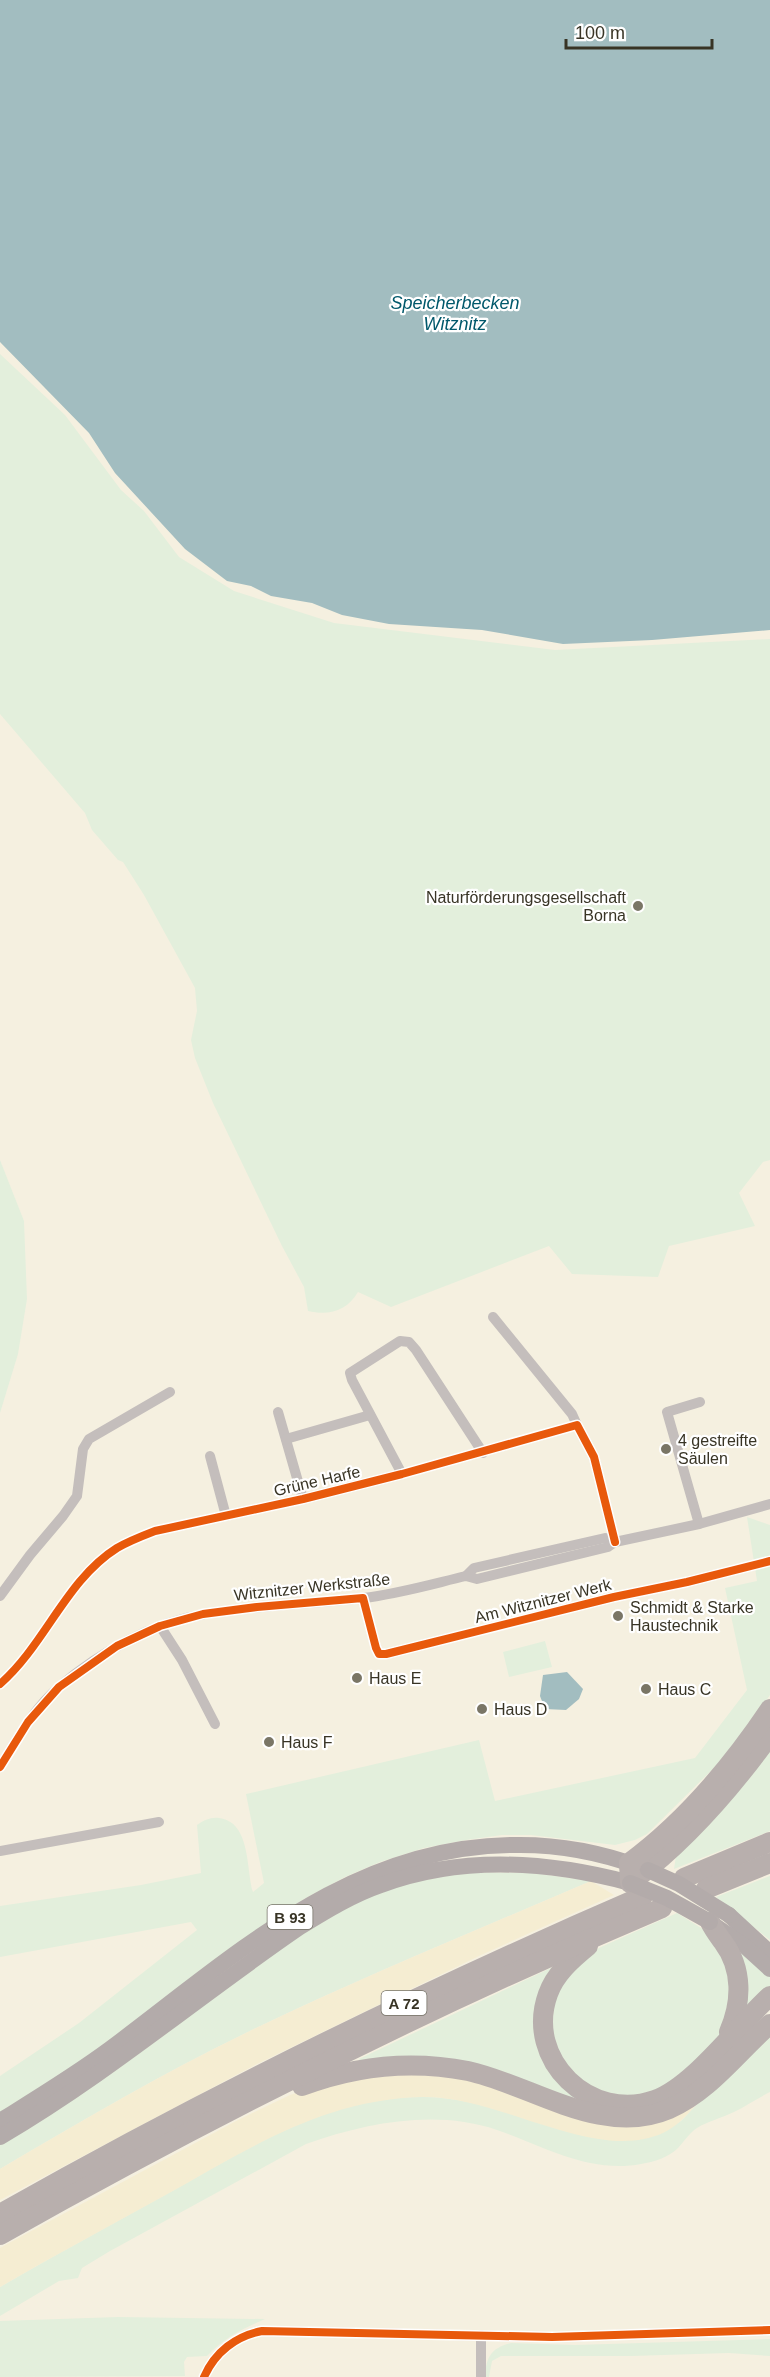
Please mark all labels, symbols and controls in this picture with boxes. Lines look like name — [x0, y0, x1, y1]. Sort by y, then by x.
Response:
scale bar — [566, 12, 712, 50]
text: 100 m — [575, 23, 625, 43]
water label: Speicherbecken Witznitz — [390, 293, 520, 334]
place label: Naturförderungsgesellschaft Borna — [426, 889, 627, 924]
marker: Naturförderungsgesellschaft Borna — [631, 899, 645, 913]
place label: 4 gestreifte Säulen — [678, 1432, 757, 1467]
marker: 4 gestreifte Säulen — [659, 1442, 673, 1456]
street label: Grüne Harfe — [272, 1463, 362, 1499]
street label: Witznitzer Werkstraße — [233, 1570, 391, 1604]
street label: Am Witznitzer Werk — [473, 1576, 614, 1626]
place label: Schmidt & Starke Haustechnik — [630, 1599, 754, 1634]
marker: Schmidt & Starke Haustechnik — [611, 1609, 625, 1623]
place label: Haus E — [369, 1670, 421, 1687]
marker: Haus E — [350, 1671, 364, 1685]
place label: Haus C — [658, 1681, 711, 1698]
marker: Haus C — [639, 1682, 653, 1696]
place label: Haus D — [494, 1701, 547, 1718]
marker: Haus D — [475, 1702, 489, 1716]
place label: Haus F — [281, 1734, 333, 1751]
marker: Haus F — [262, 1735, 276, 1749]
road number: B 93 — [268, 1905, 312, 1929]
road number: A 72 — [382, 1991, 426, 2015]

